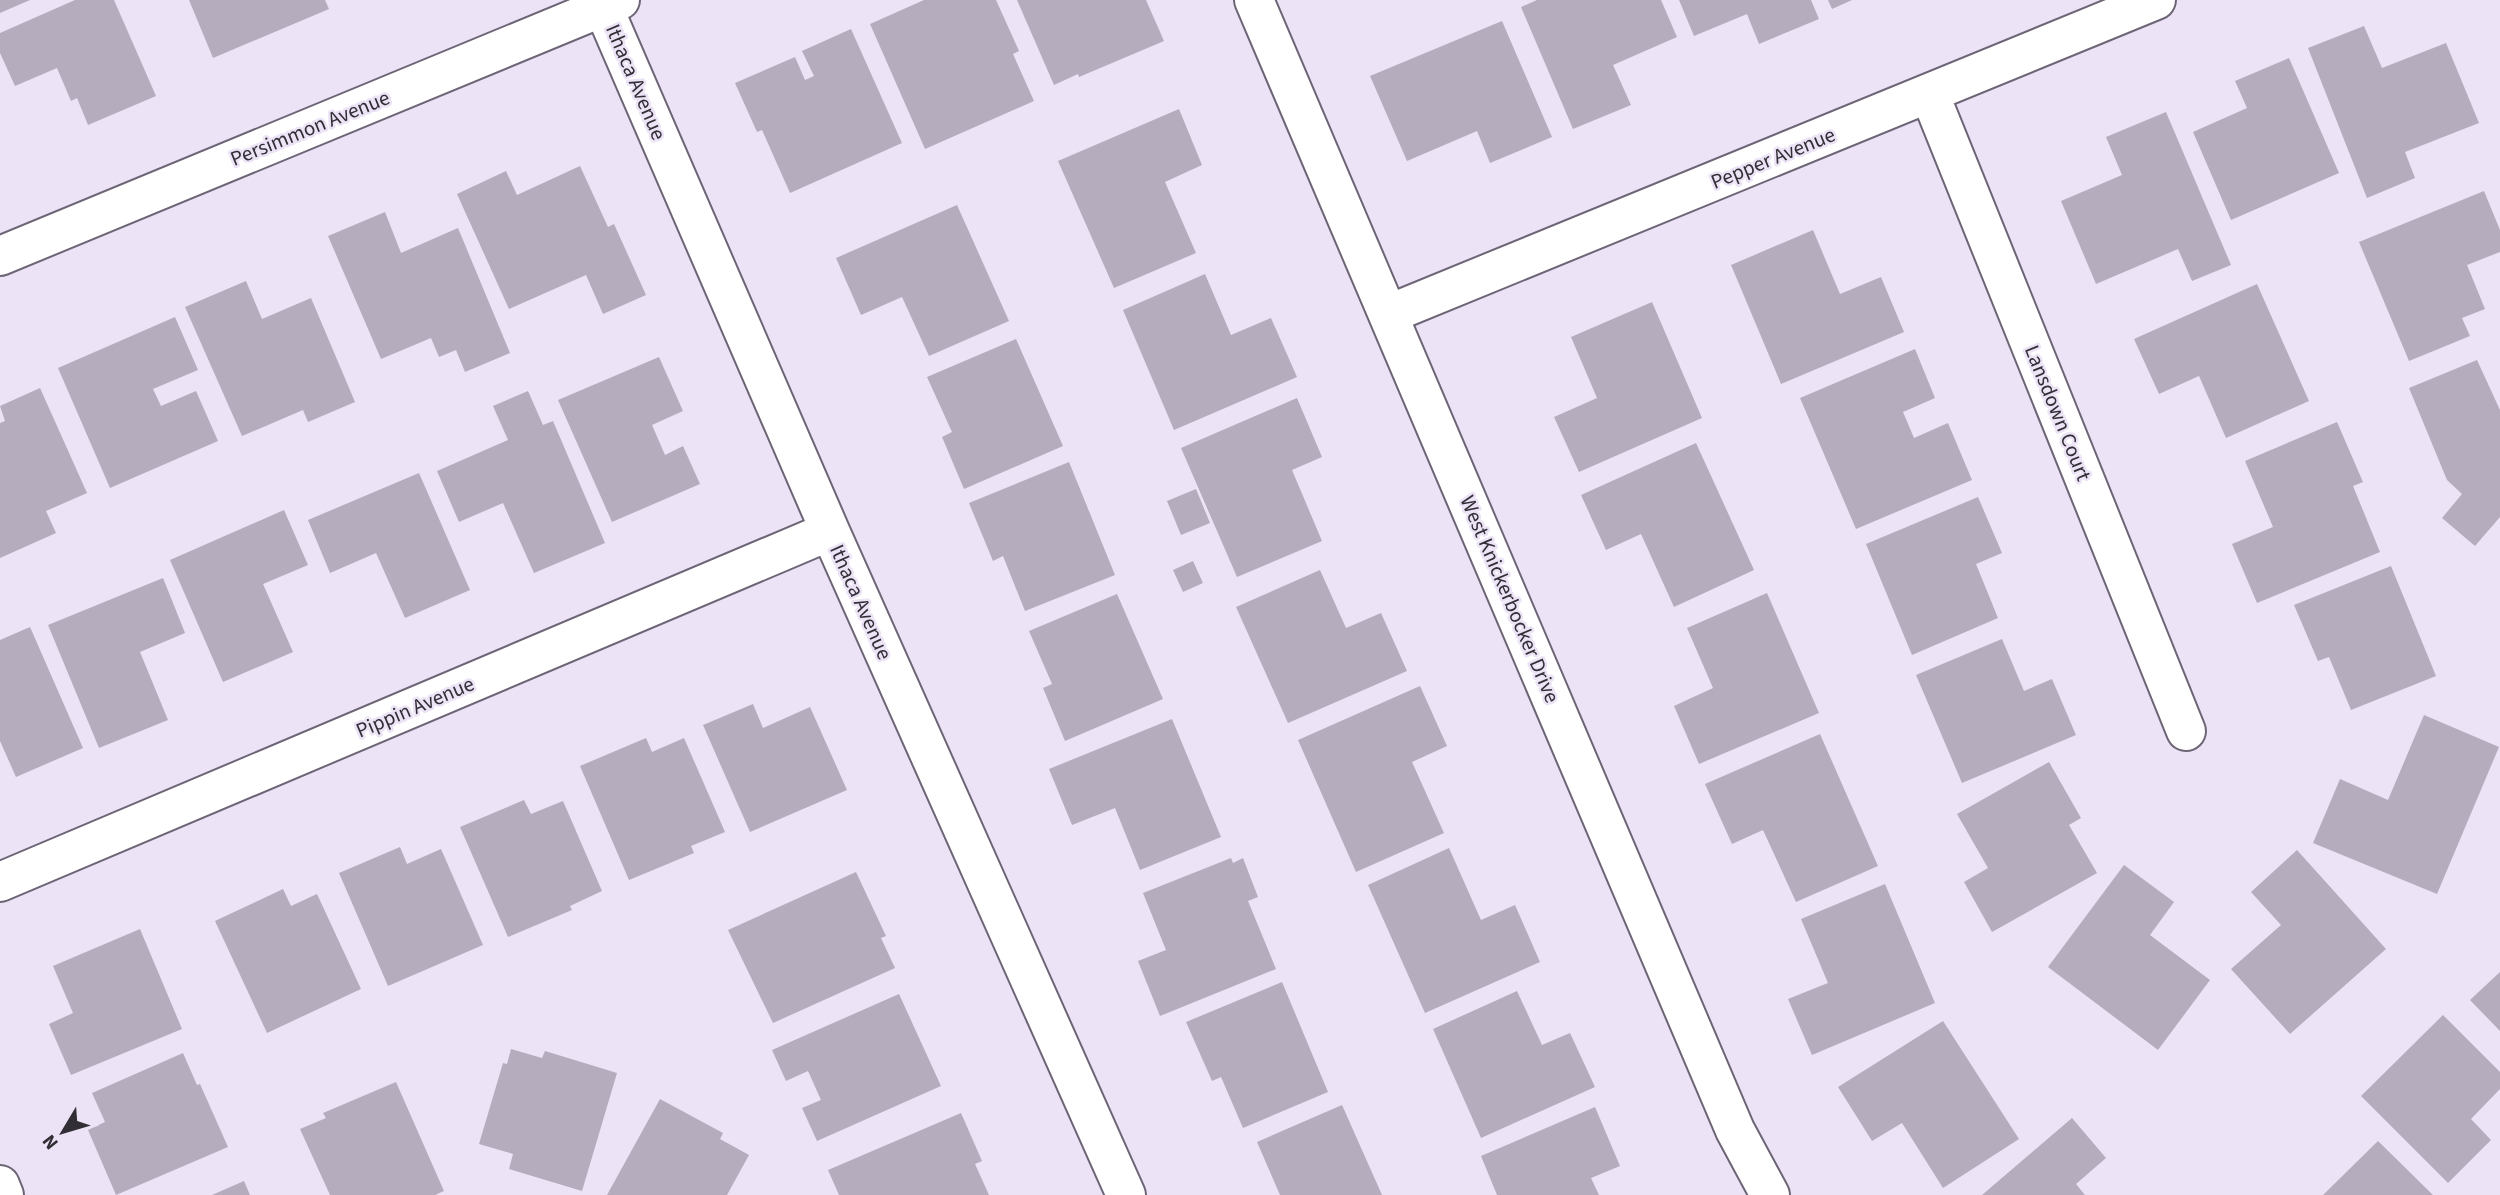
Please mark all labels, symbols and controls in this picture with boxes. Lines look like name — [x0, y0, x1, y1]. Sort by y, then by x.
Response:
street label: Ithaca Avenue — [598, 19, 674, 145]
street label: Persimmon Avenue — [226, 82, 394, 174]
street label: Pepper Avenue — [1706, 119, 1840, 197]
street label: Lansdown Court — [2017, 341, 2099, 485]
street label: West Knickerbocker Drive — [1453, 491, 1567, 707]
street label: Ithaca Avenue — [822, 539, 900, 665]
street label: Pippin Avenue — [351, 669, 479, 745]
north arrow — [28, 1097, 98, 1167]
text: N — [36, 1128, 65, 1155]

